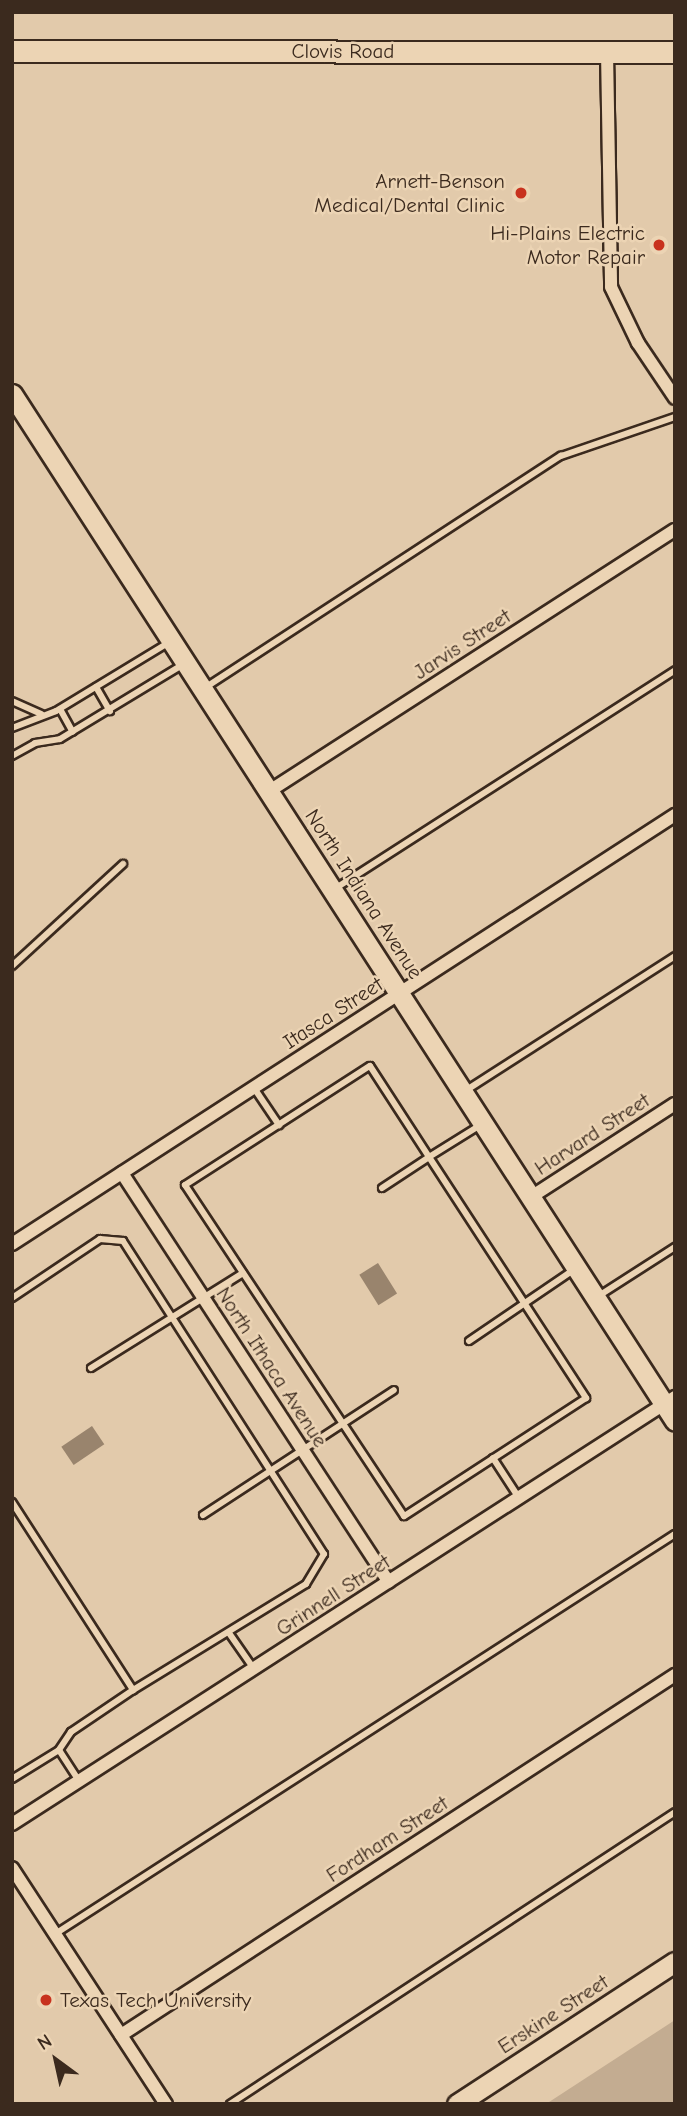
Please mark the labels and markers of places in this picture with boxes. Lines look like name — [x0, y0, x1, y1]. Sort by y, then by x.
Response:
place label: Arnett-Benson Medical/Dental Clinic — [314, 168, 505, 218]
marker: Arnett-Benson Medical/Dental Clinic — [511, 183, 531, 203]
place label: Hi-Plains Electric Motor Repair — [490, 220, 645, 270]
marker: Hi-Plains Electric Motor Repair — [651, 237, 667, 253]
place label: Texas Tech University — [60, 1987, 251, 2013]
marker: Texas Tech University — [38, 1992, 54, 2008]

